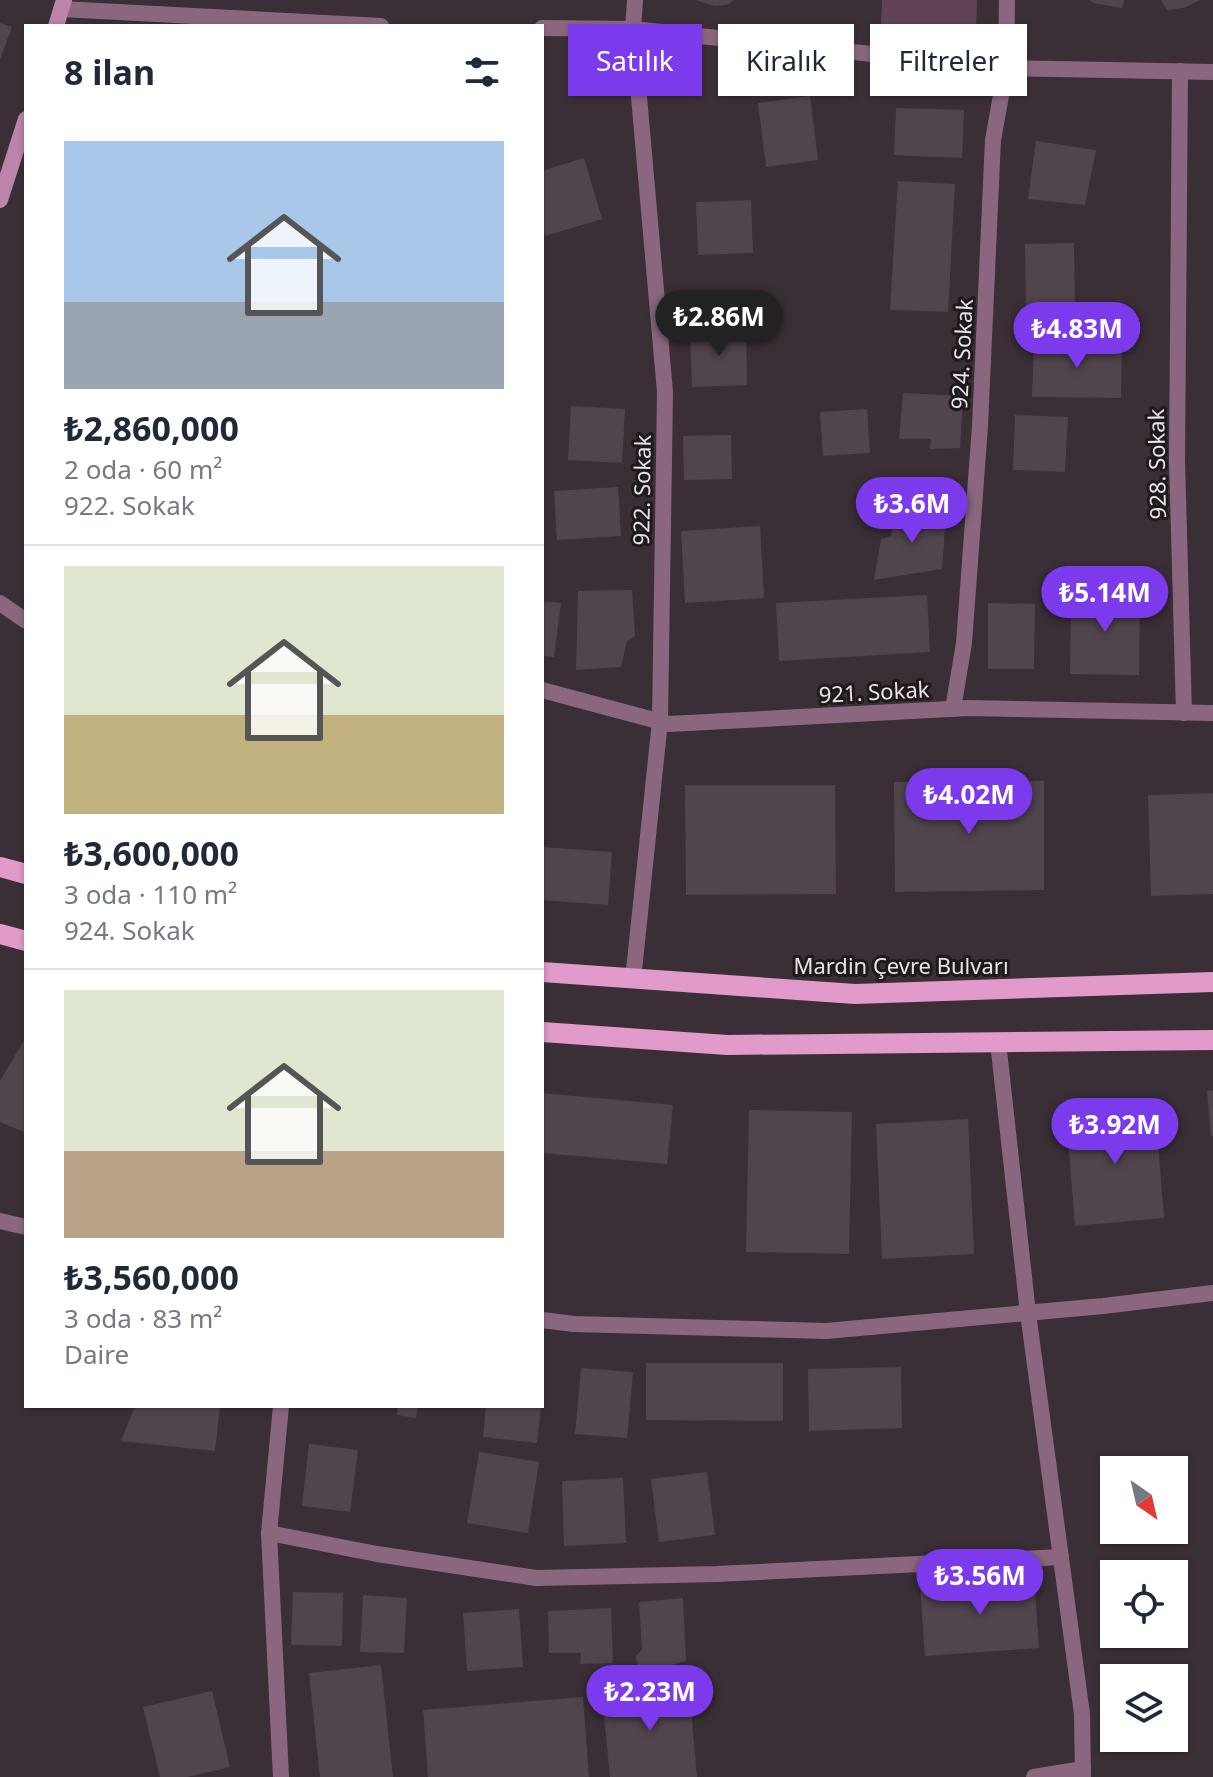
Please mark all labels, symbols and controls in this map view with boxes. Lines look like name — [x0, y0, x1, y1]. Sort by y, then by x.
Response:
chip: Satılık — [568, 24, 702, 96]
chip: Kiralık — [718, 24, 854, 96]
chip: Filtreler — [870, 24, 1027, 96]
text: 8 ilan — [64, 49, 155, 95]
icon: filters — [460, 50, 504, 94]
icon: home — [212, 193, 356, 337]
pin: ₺2.86M — [654, 290, 784, 358]
text: ₺2.86M — [673, 298, 765, 334]
street label: 924. Sokak — [943, 298, 979, 410]
pin: ₺4.83M — [1012, 302, 1142, 370]
text: ₺4.83M — [1031, 310, 1123, 346]
text: ₺2,860,000 — [64, 405, 239, 451]
street label: 928. Sokak — [1140, 408, 1172, 520]
street label: 922. Sokak — [625, 434, 657, 546]
text: 2 oda · 60 m² — [64, 451, 222, 487]
pin: ₺3.6M — [856, 477, 968, 545]
text: ₺3.6M — [874, 485, 950, 521]
text: 922. Sokak — [64, 487, 195, 523]
pin: ₺5.14M — [1040, 566, 1170, 634]
text: ₺5.14M — [1059, 574, 1151, 610]
icon: home — [212, 618, 356, 762]
street label: 921. Sokak — [818, 673, 930, 709]
pin: ₺4.02M — [904, 768, 1034, 836]
text: ₺4.02M — [923, 776, 1015, 812]
text: ₺3,600,000 — [64, 830, 239, 876]
text: 3 oda · 110 m² — [64, 876, 237, 912]
text: 924. Sokak — [64, 912, 195, 948]
street label: Mardin Çevre Bulvarı — [793, 950, 1009, 980]
icon: home — [212, 1042, 356, 1186]
pin: ₺3.92M — [1050, 1098, 1180, 1166]
text: ₺3.92M — [1069, 1106, 1161, 1142]
text: ₺3,560,000 — [64, 1254, 239, 1300]
text: 3 oda · 83 m² — [64, 1300, 222, 1336]
text: Daire — [64, 1336, 129, 1372]
north arrow — [1100, 1456, 1188, 1544]
map controls — [1100, 1456, 1188, 1752]
pin: ₺3.56M — [915, 1549, 1045, 1617]
text: ₺3.56M — [934, 1557, 1026, 1593]
button: locate — [1100, 1560, 1188, 1648]
button: layers — [1100, 1664, 1188, 1752]
pin: ₺2.23M — [585, 1665, 715, 1733]
text: ₺2.23M — [604, 1673, 696, 1709]

